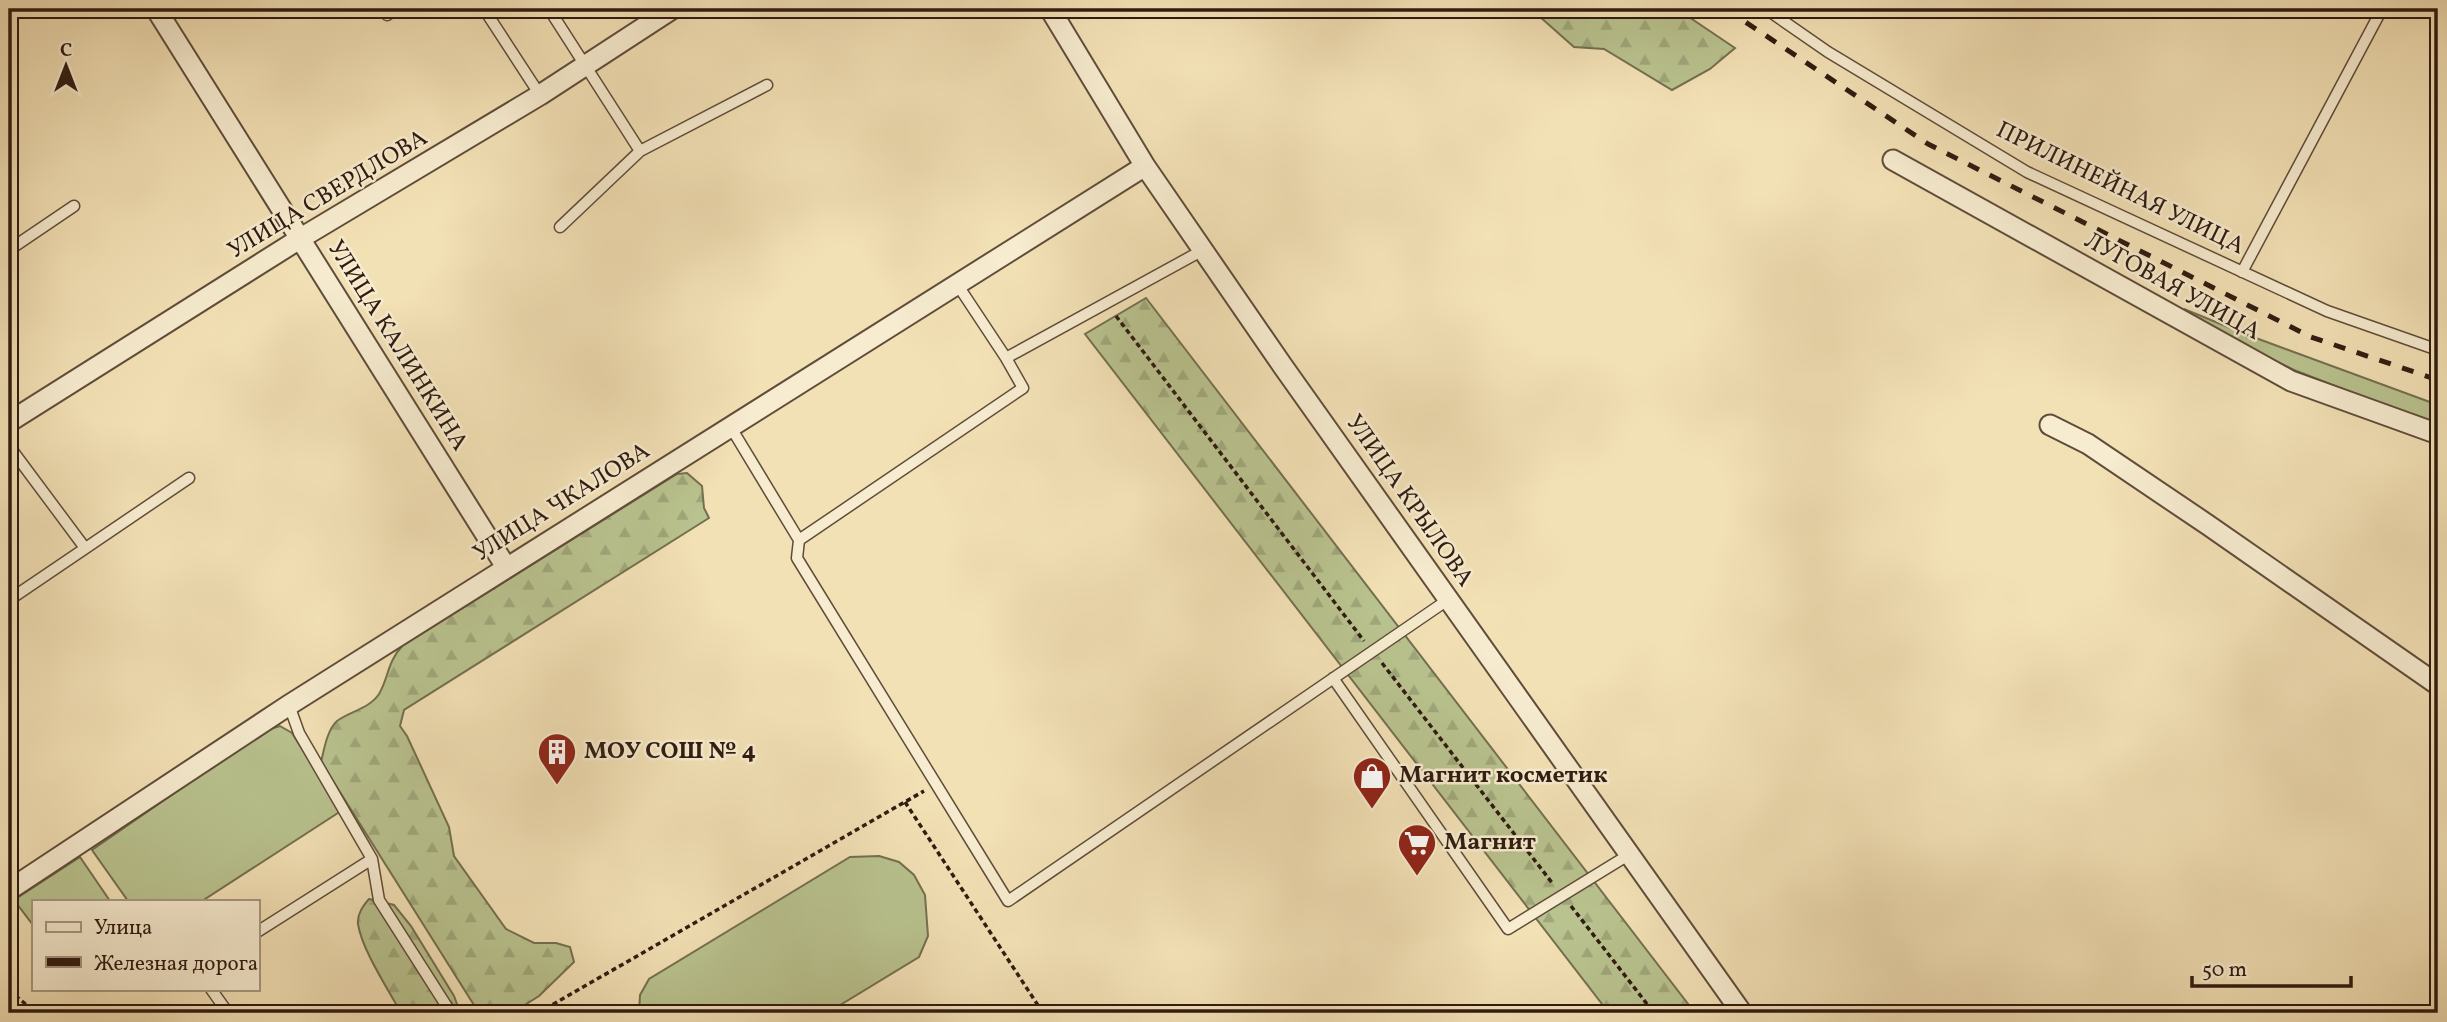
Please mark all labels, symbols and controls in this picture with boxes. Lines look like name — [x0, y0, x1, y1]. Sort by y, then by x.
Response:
north arrow — [32, 32, 102, 102]
text: С — [60, 38, 72, 64]
street label: ПРИЛИНЕЙНАЯ УЛИЦА — [1990, 114, 2250, 264]
street label: УЛИЦА СВЕРДЛОВА — [222, 122, 434, 268]
street label: ЛУГОВАЯ УЛИЦА — [2078, 224, 2266, 350]
street label: УЛИЦА КАЛИНКИНА — [318, 234, 476, 458]
street label: УЛИЦА КРЫЛОВА — [1337, 408, 1481, 594]
street label: УЛИЦА ЧКАЛОВА — [467, 435, 657, 571]
building icon: МОУ СОШ № 4 — [536, 731, 578, 786]
place label: МОУ СОШ № 4 — [584, 735, 756, 769]
shop icon: Магнит косметик — [1351, 755, 1393, 810]
place label: Магнит косметик — [1399, 759, 1608, 793]
supermarket icon: Магнит — [1396, 822, 1438, 877]
place label: Магнит — [1444, 826, 1536, 860]
legend — [32, 900, 259, 990]
text: Улица — [94, 914, 152, 943]
scale bar — [2192, 945, 2351, 989]
text: Железная дорога — [94, 950, 258, 979]
text: 50 m — [2202, 956, 2247, 985]

